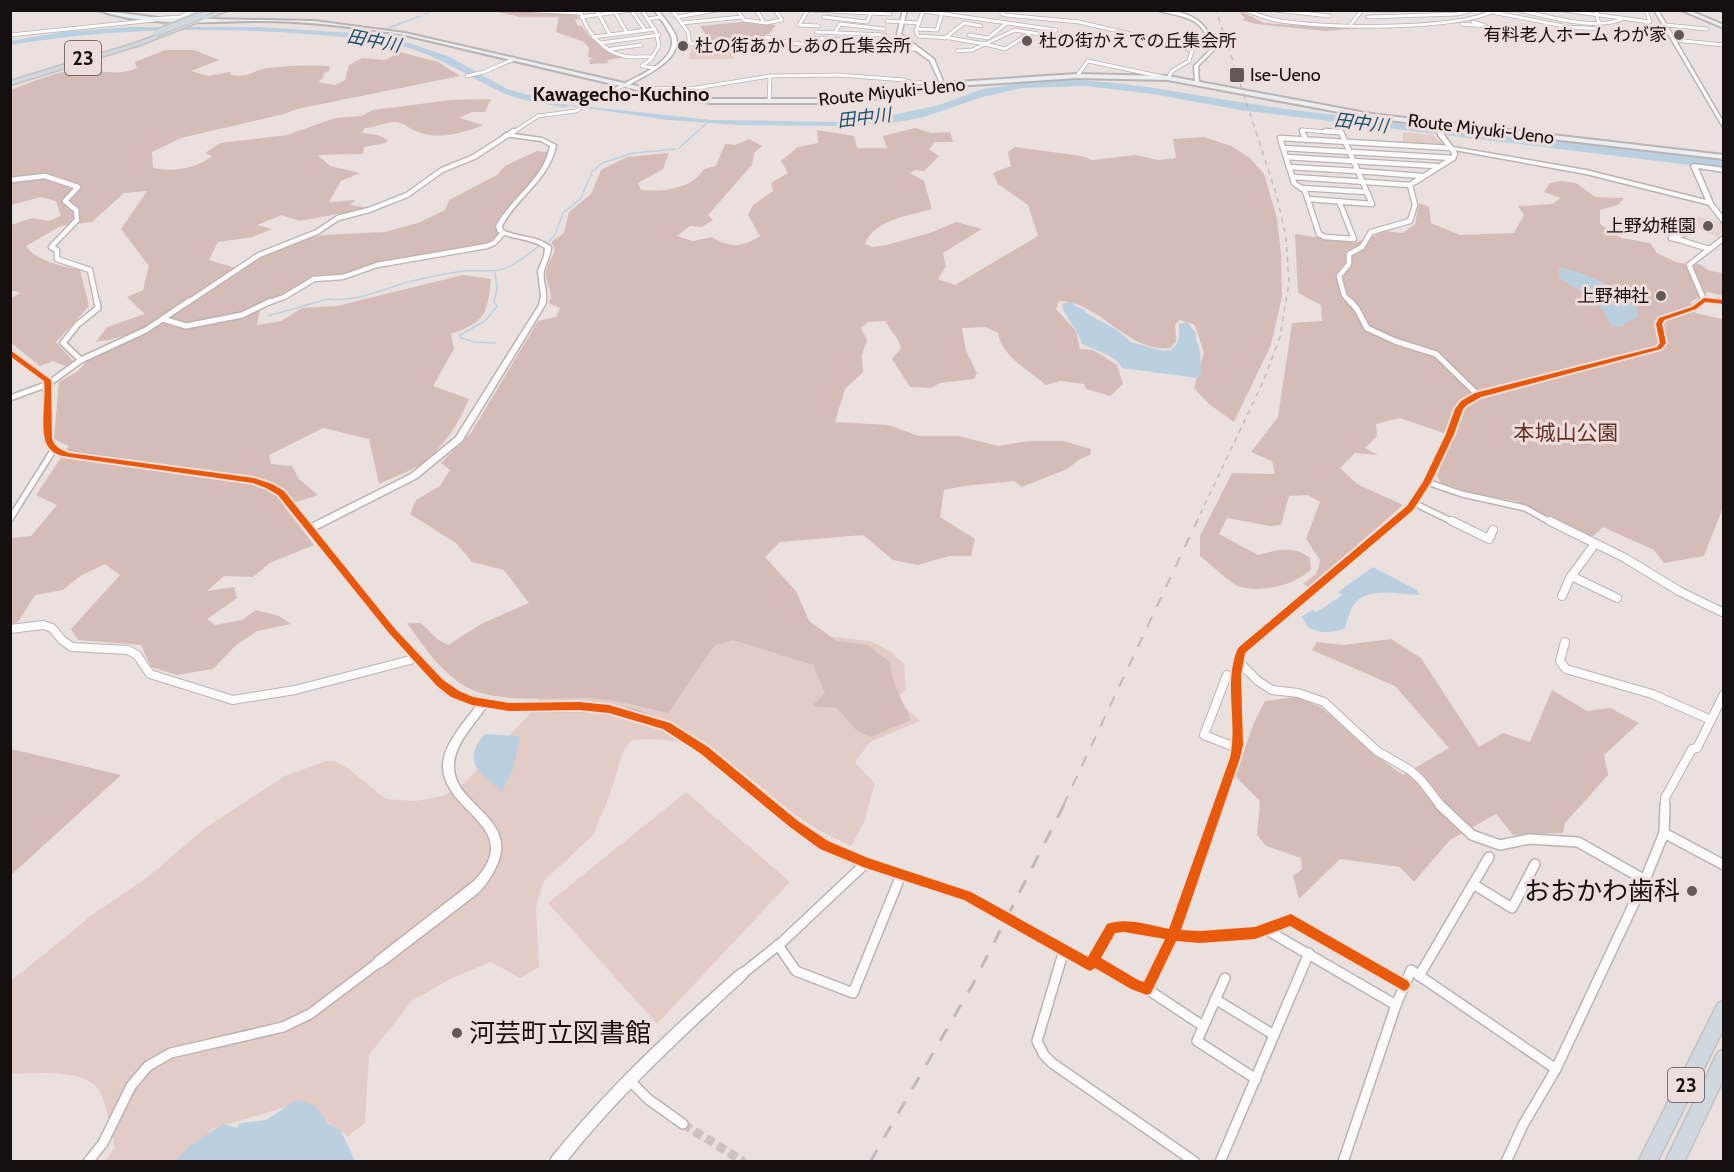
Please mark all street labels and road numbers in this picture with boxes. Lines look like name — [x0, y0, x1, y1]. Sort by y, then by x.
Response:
road number: 23 — [65, 41, 101, 75]
street label: Route Miyuki-Ueno — [818, 73, 967, 111]
street label: Route Miyuki-Ueno — [1407, 109, 1556, 149]
road number: 23 — [1668, 1068, 1704, 1102]

